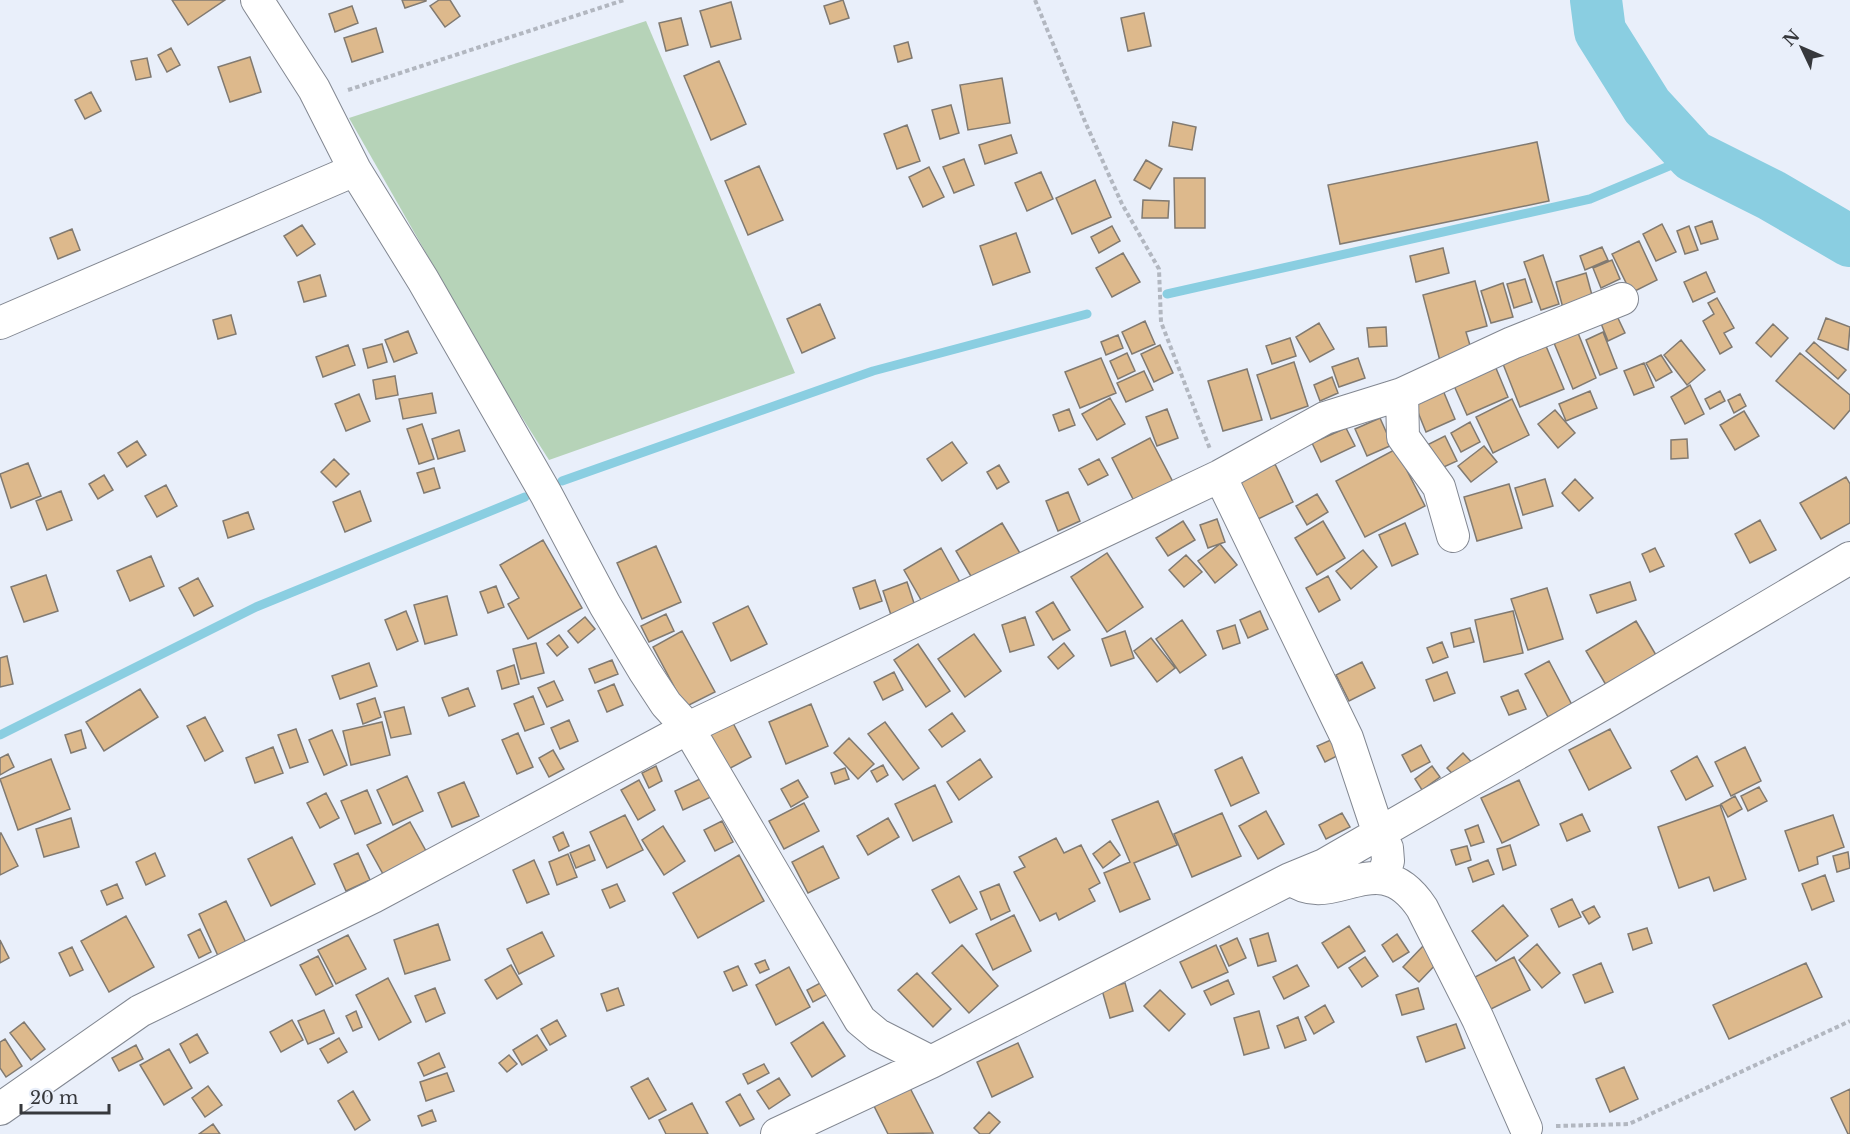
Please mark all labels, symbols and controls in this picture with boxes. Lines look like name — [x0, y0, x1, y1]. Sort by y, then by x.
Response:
north arrow — [1772, 18, 1832, 78]
text: N — [1779, 25, 1804, 50]
scale bar — [21, 1077, 110, 1115]
text: 20 m — [30, 1087, 78, 1109]

